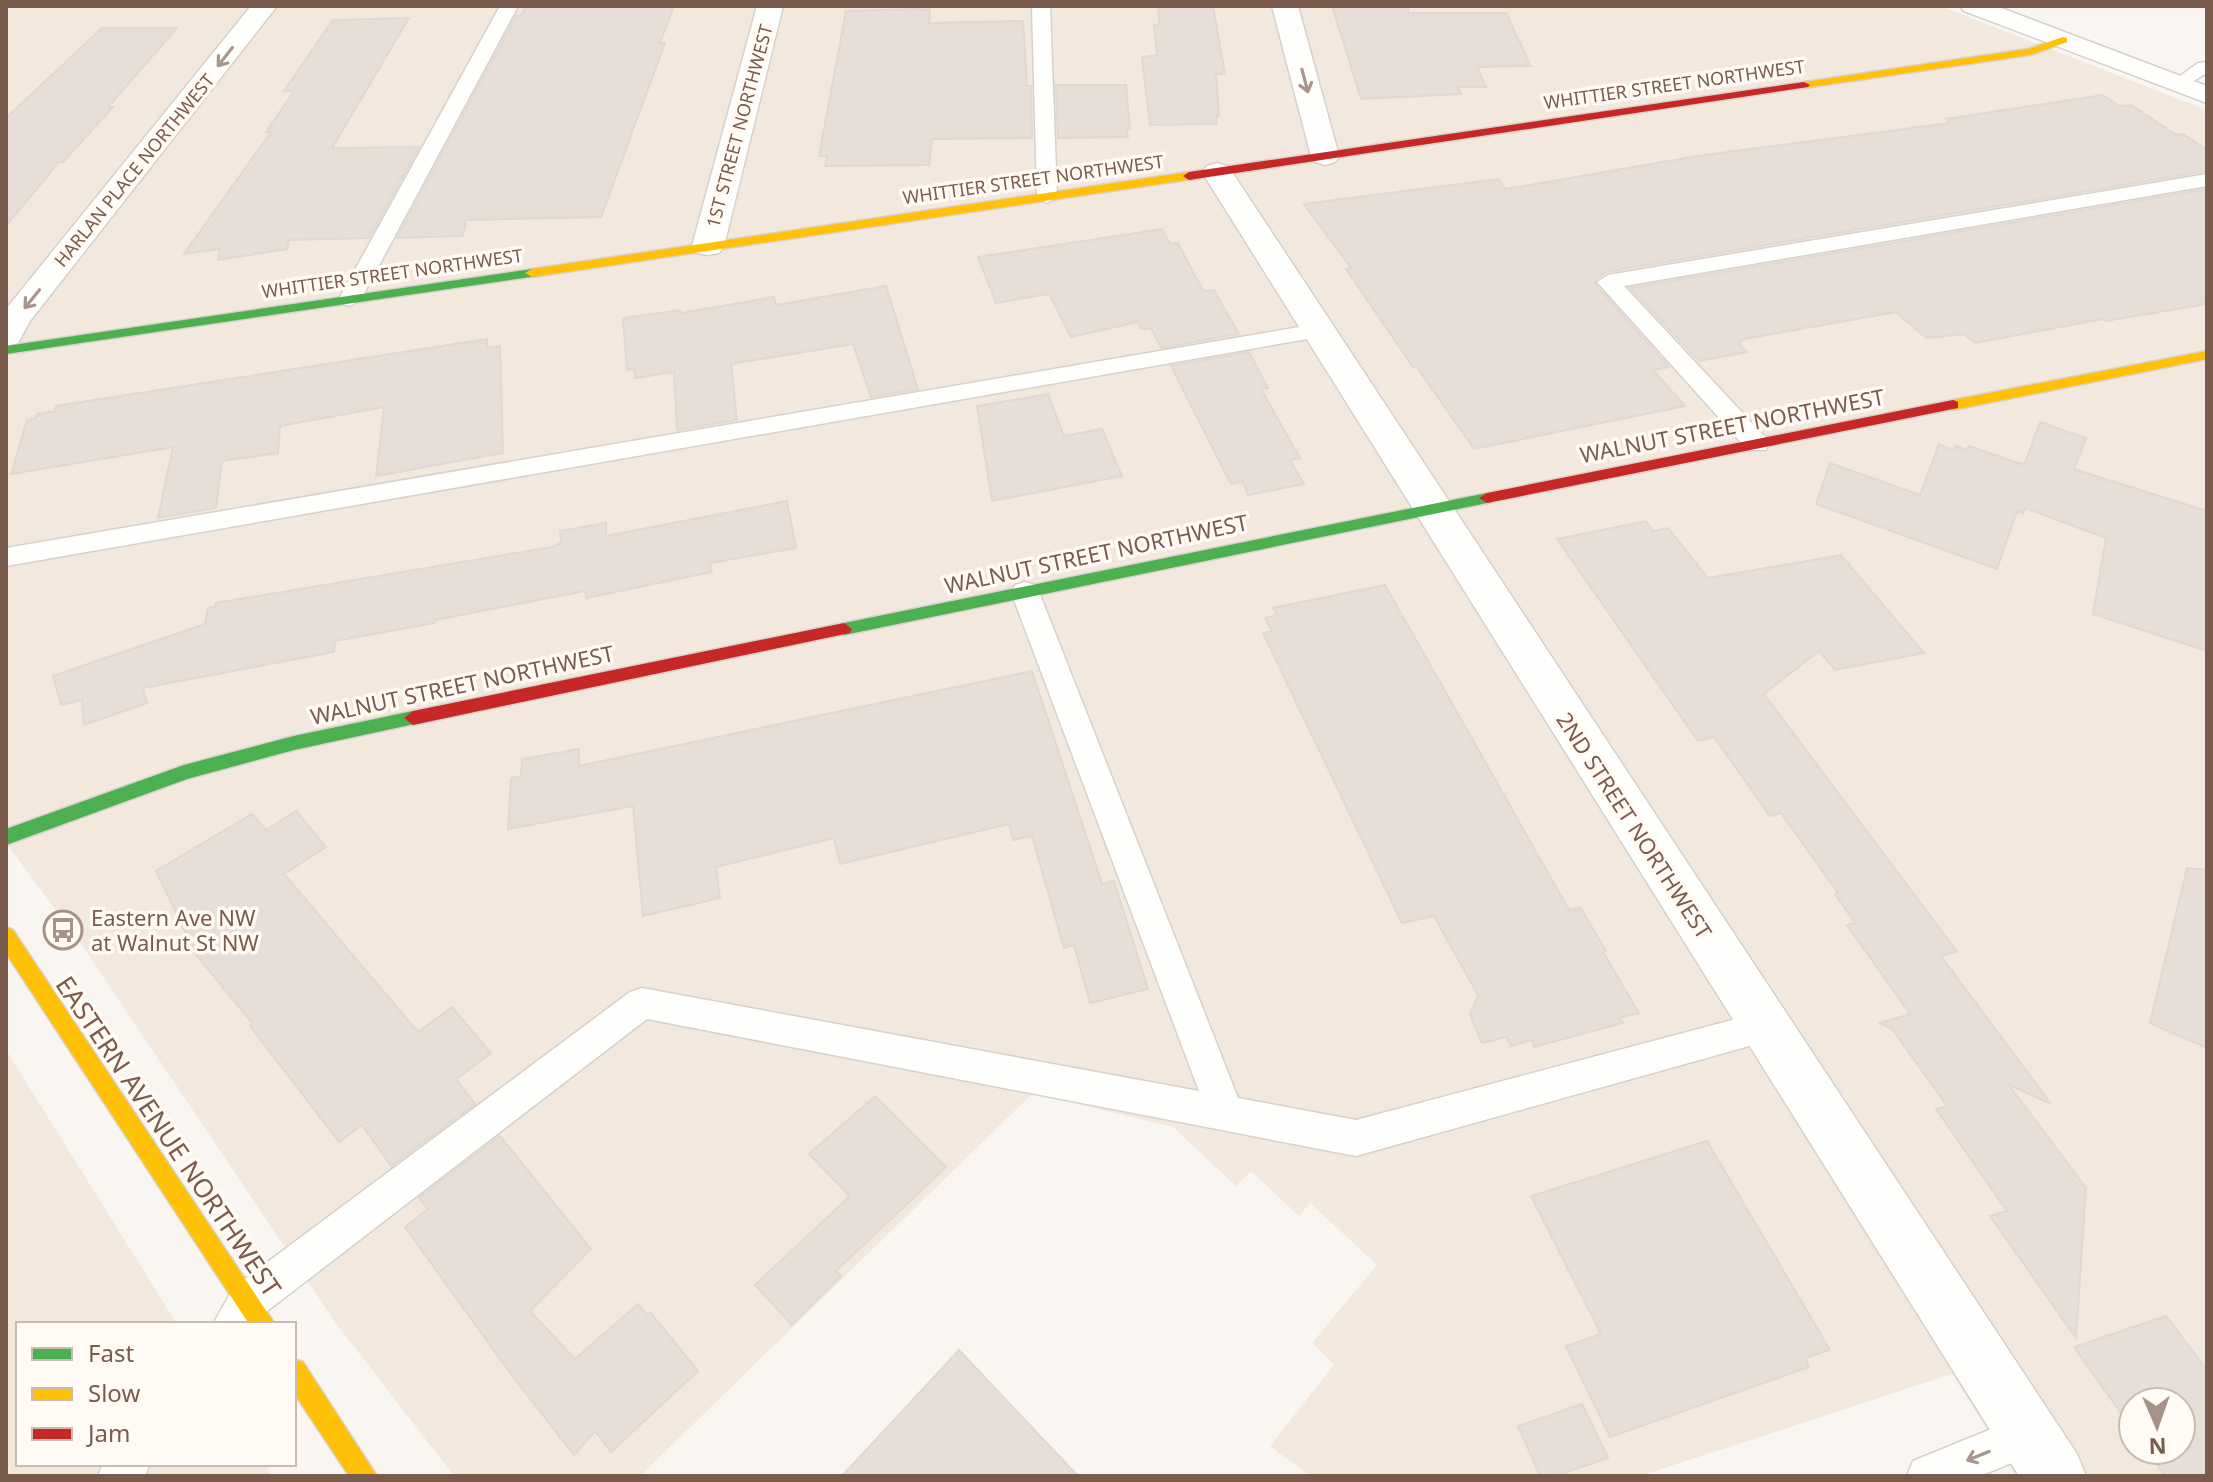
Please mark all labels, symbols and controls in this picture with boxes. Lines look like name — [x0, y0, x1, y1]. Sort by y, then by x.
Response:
street label: 1ST STREET NORTHWEST — [700, 22, 778, 230]
one-way arrow — [217, 45, 234, 67]
street label: WHITTIER STREET NORTHWEST — [1542, 54, 1806, 114]
one-way arrow — [1299, 67, 1314, 93]
street label: HARLAN PLACE NORTHWEST — [49, 68, 219, 272]
street label: WHITTIER STREET NORTHWEST — [901, 149, 1165, 209]
street label: WHITTIER STREET NORTHWEST — [260, 243, 524, 303]
one-way arrow — [23, 288, 40, 309]
street label: WALNUT STREET NORTHWEST — [1577, 381, 1887, 469]
street label: WALNUT STREET NORTHWEST — [942, 506, 1250, 600]
street label: WALNUT STREET NORTHWEST — [308, 637, 616, 731]
street label: 2ND STREET NORTHWEST — [1550, 706, 1720, 944]
place label: Eastern Ave NW at Walnut St NW — [91, 902, 259, 957]
bus stop icon: Eastern Ave NW at Walnut St NW — [42, 909, 84, 951]
street label: EASTERN AVENUE NORTHWEST — [48, 968, 290, 1304]
legend — [16, 1322, 296, 1466]
text: Fast — [88, 1336, 134, 1369]
text: Slow — [88, 1376, 140, 1409]
north arrow — [2117, 1386, 2197, 1466]
text: Jam — [86, 1416, 130, 1449]
text: N — [2148, 1432, 2167, 1462]
one-way arrow — [1966, 1449, 1991, 1464]

